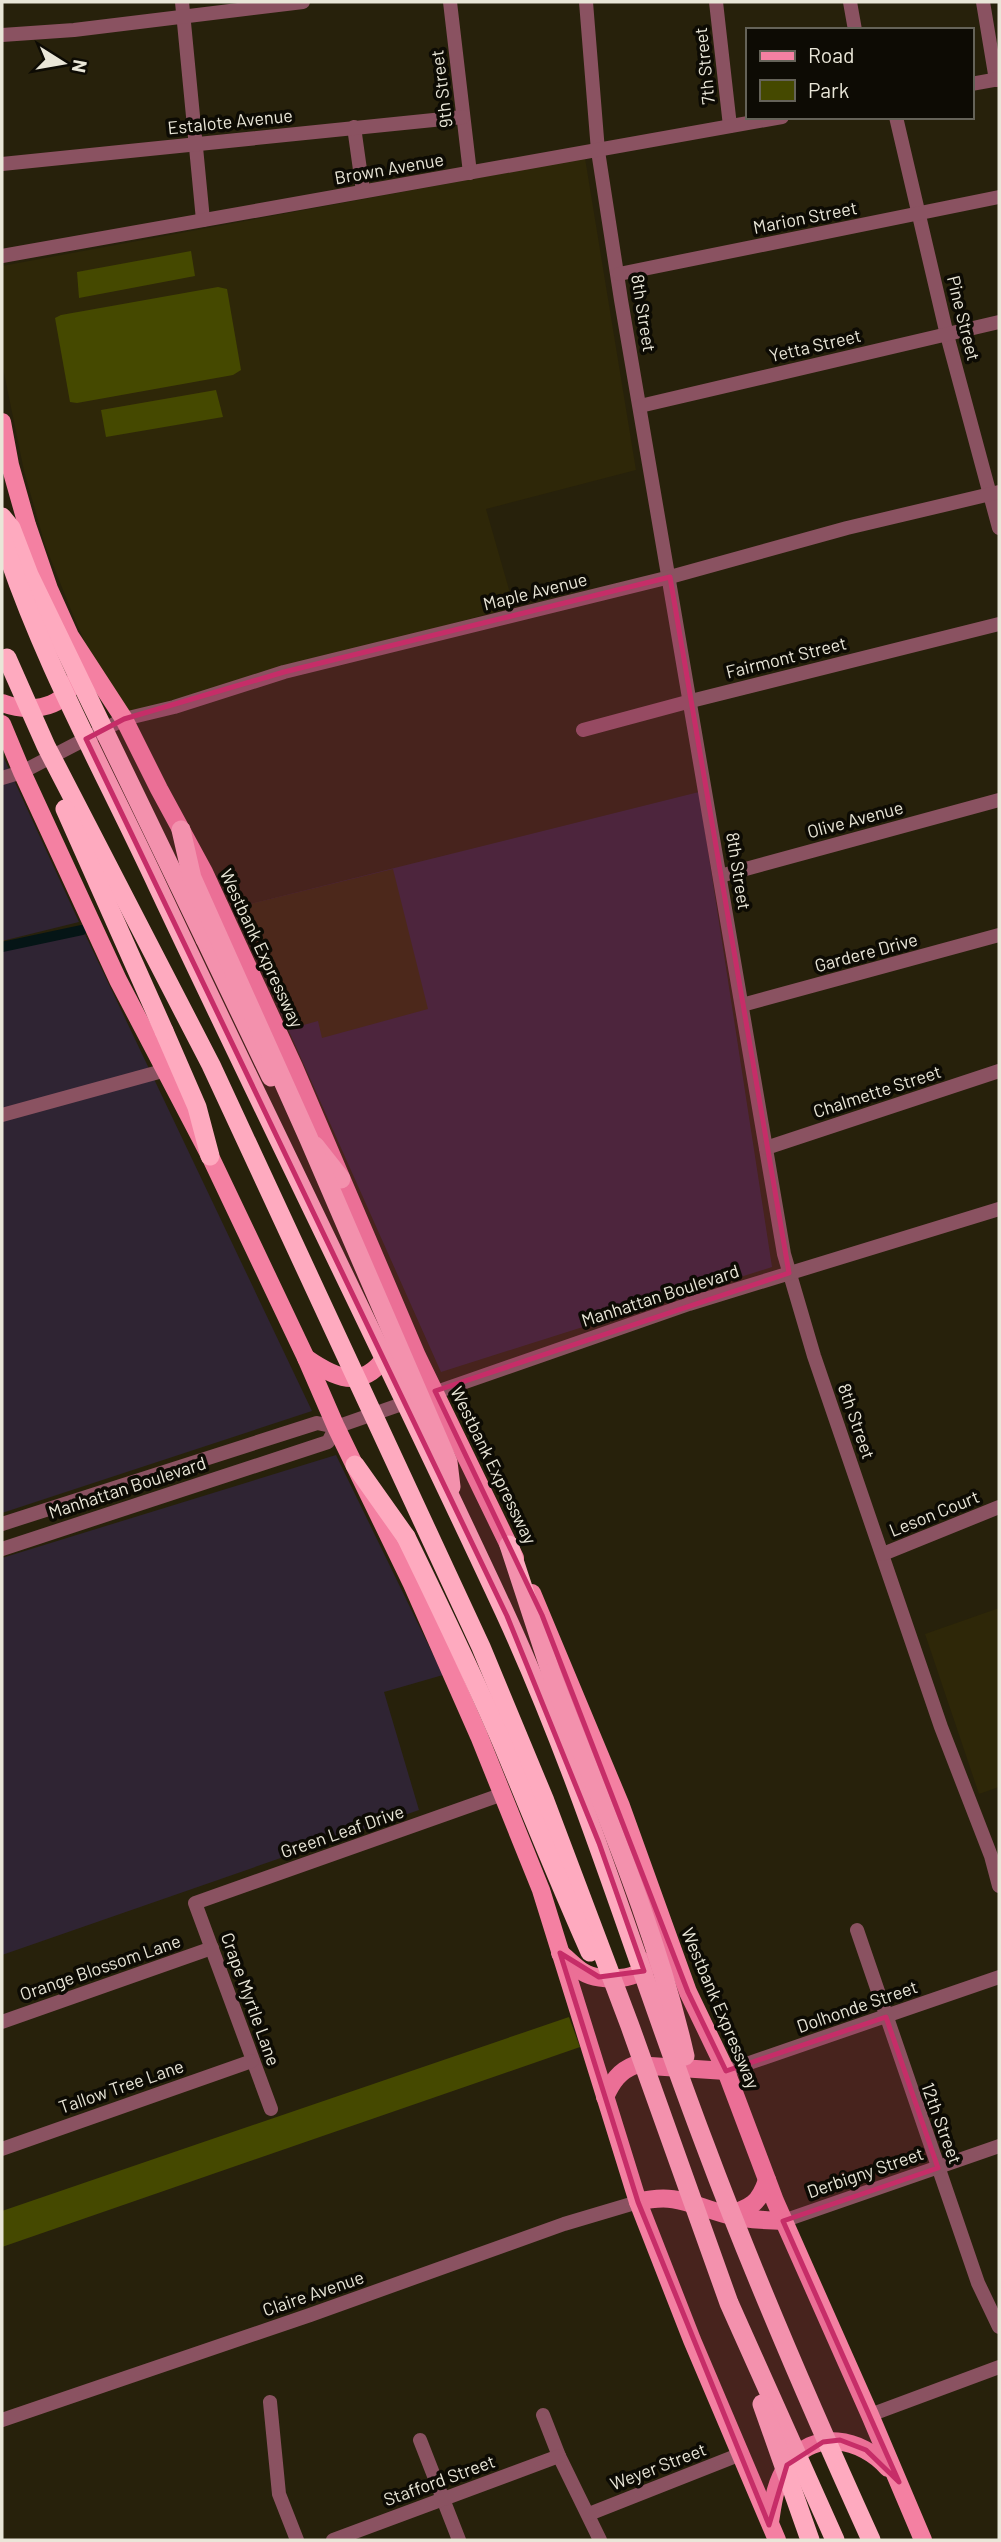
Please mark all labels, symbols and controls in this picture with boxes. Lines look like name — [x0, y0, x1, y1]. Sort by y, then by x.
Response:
street label: 7th Street — [689, 26, 719, 106]
north arrow — [28, 28, 98, 98]
legend — [746, 28, 973, 119]
text: Road — [808, 42, 854, 67]
street label: 9th Street — [425, 49, 457, 129]
text: N — [68, 58, 93, 75]
text: Park — [808, 77, 849, 102]
street label: Estalote Avenue — [166, 103, 294, 139]
street label: Brown Avenue — [333, 148, 445, 188]
street label: Marion Street — [751, 196, 859, 238]
street label: 8th Street — [627, 273, 661, 353]
street label: Pine Street — [943, 273, 985, 363]
street label: Yetta Street — [767, 324, 863, 366]
street label: Maple Avenue — [481, 567, 589, 615]
street label: Fairmont Street — [723, 631, 849, 683]
street label: Olive Avenue — [805, 796, 905, 842]
street label: 8th Street — [722, 831, 756, 911]
street label: Westbank Expressway — [216, 865, 308, 1031]
street label: Gardere Drive — [812, 928, 920, 976]
street label: Chalmette Street — [810, 1060, 944, 1122]
street label: Manhattan Boulevard — [578, 1259, 742, 1331]
street label: 8th Street — [834, 1380, 880, 1462]
street label: Westbank Expressway — [446, 1383, 542, 1547]
street label: Manhattan Boulevard — [45, 1451, 209, 1523]
street label: Leson Court — [886, 1485, 982, 1541]
street label: Green Leaf Drive — [277, 1800, 407, 1862]
street label: Westbank Expressway — [677, 1924, 765, 2092]
street label: Orange Blossom Lane — [17, 1929, 183, 2005]
street label: Crape Myrtle Lane — [217, 1929, 285, 2069]
street label: Dolhonde Street — [794, 1975, 920, 2037]
street label: Tallow Tree Lane — [56, 2054, 186, 2118]
street label: 12th Street — [917, 2079, 967, 2167]
street label: Derbigny Street — [804, 2142, 926, 2202]
street label: Claire Avenue — [259, 2265, 367, 2321]
street label: Weyer Street — [607, 2438, 709, 2494]
street label: Stafford Street — [380, 2450, 498, 2510]

